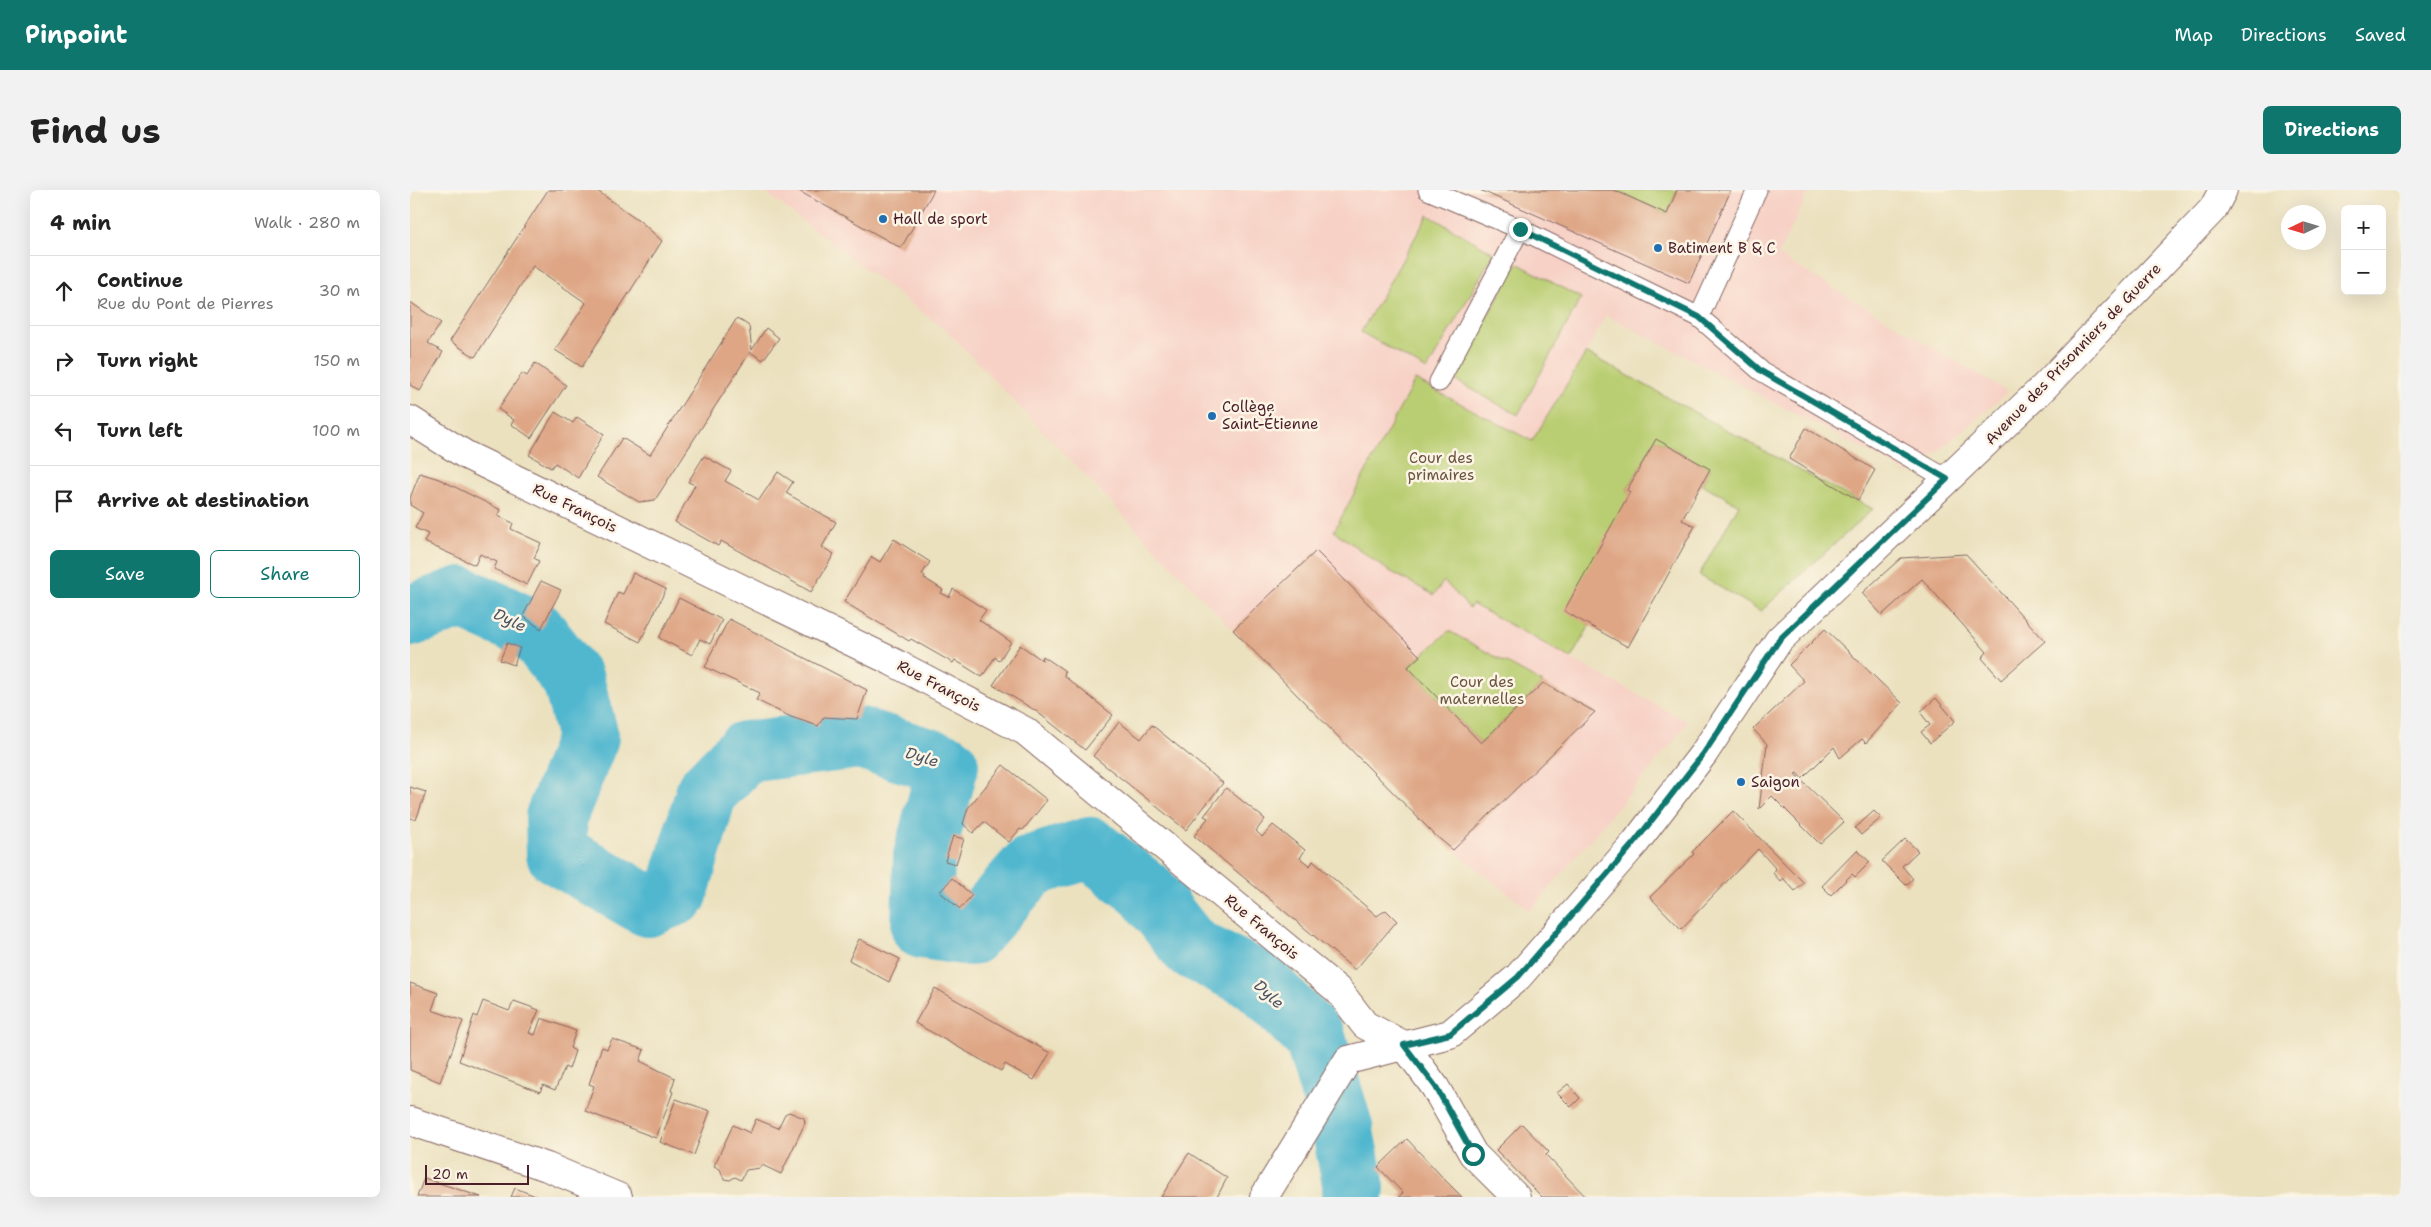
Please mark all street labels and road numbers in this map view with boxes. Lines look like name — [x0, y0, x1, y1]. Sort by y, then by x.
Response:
street label: Avenue des Prisonniers de Guerre — [1981, 259, 2165, 449]
street label: Rue François — [529, 479, 621, 537]
street label: Rue François — [894, 656, 984, 716]
street label: Rue François — [1220, 890, 1304, 964]

